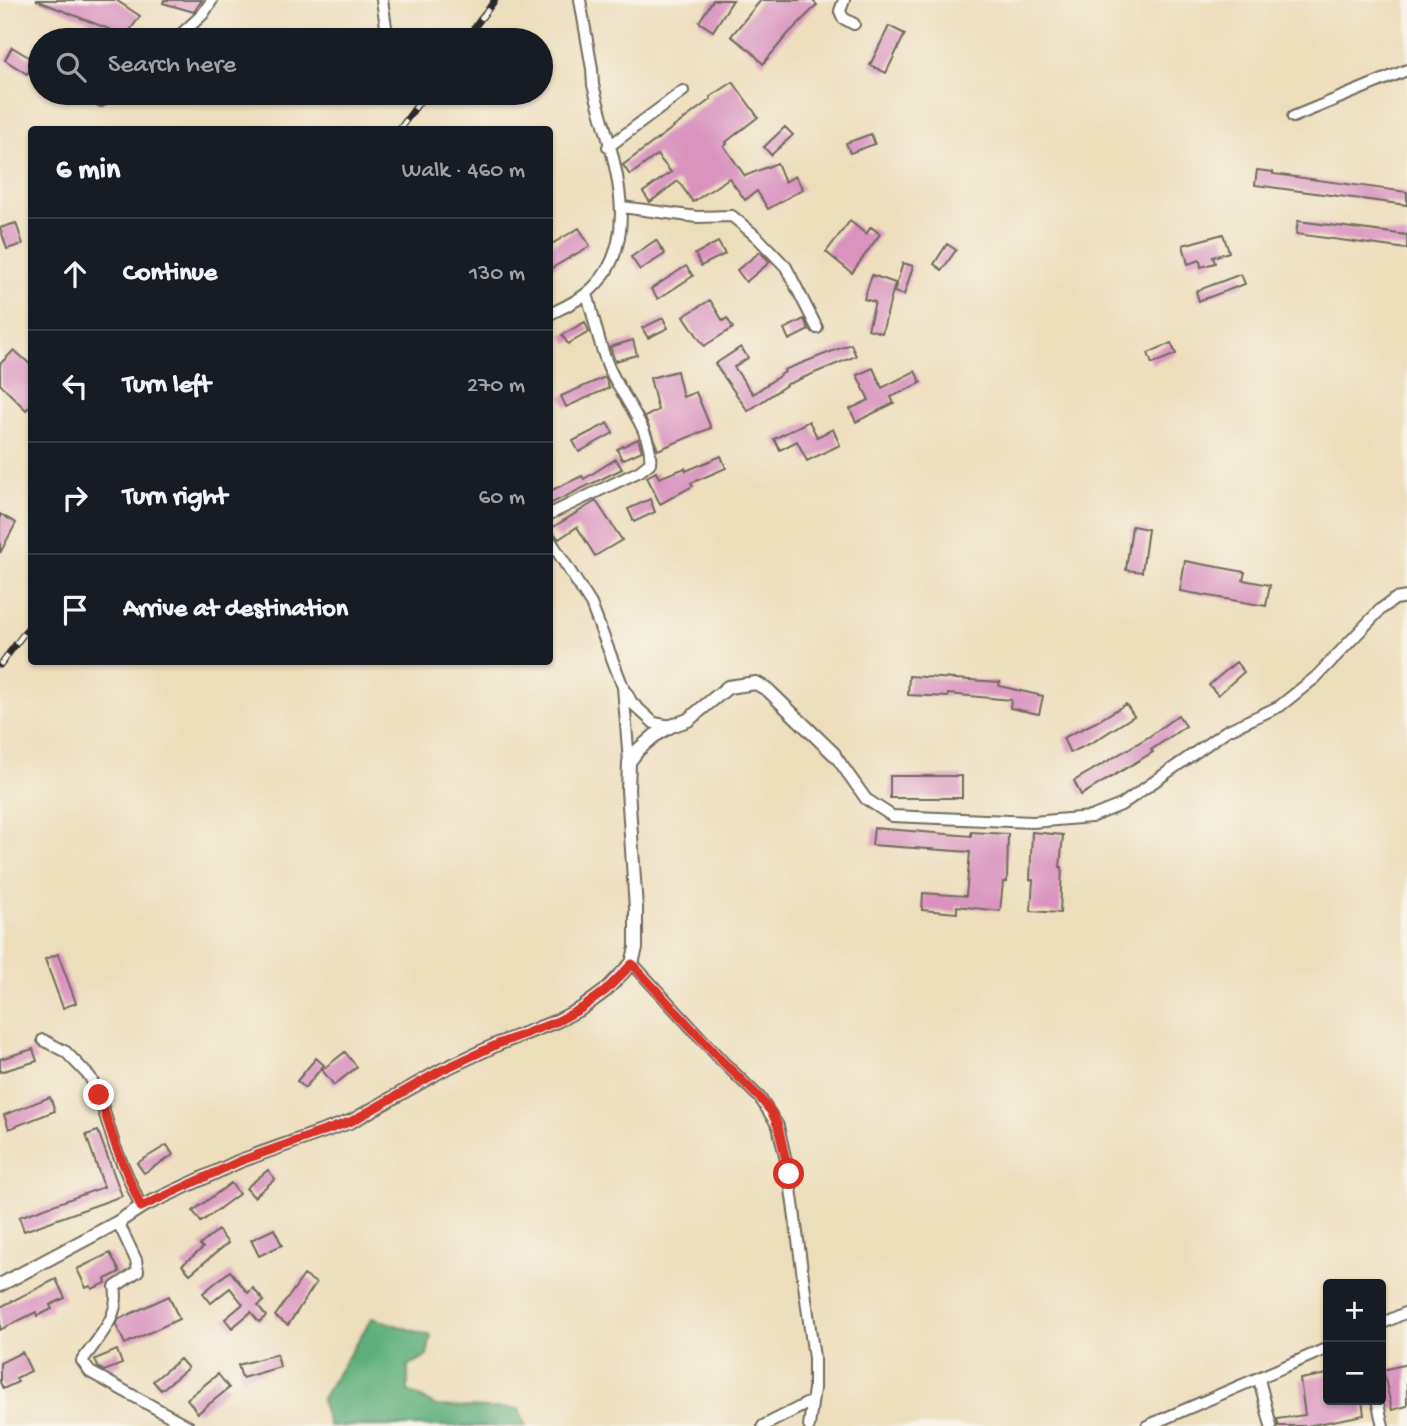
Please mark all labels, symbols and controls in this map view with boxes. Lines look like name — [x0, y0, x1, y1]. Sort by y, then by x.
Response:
search box — [28, 28, 553, 105]
icon: search — [52, 48, 90, 86]
text: Search here — [108, 51, 236, 82]
text: 6 min — [56, 154, 120, 189]
text: Walk · 460 m — [402, 158, 525, 185]
icon: ahead — [56, 255, 94, 293]
text: Continue — [123, 259, 217, 290]
text: 130 m — [469, 261, 525, 288]
icon: left — [56, 367, 94, 405]
text: Turn left — [123, 371, 211, 402]
text: 270 m — [467, 373, 525, 400]
icon: right — [56, 479, 94, 517]
text: Turn right — [123, 483, 227, 514]
text: 60 m — [479, 485, 525, 512]
icon: arrive — [56, 591, 94, 629]
text: Arrive at destination — [123, 595, 348, 626]
route end — [83, 1079, 114, 1110]
route start — [773, 1158, 804, 1189]
map controls — [1323, 1279, 1386, 1405]
button: + — [1323, 1279, 1386, 1342]
button: − — [1323, 1342, 1386, 1405]

